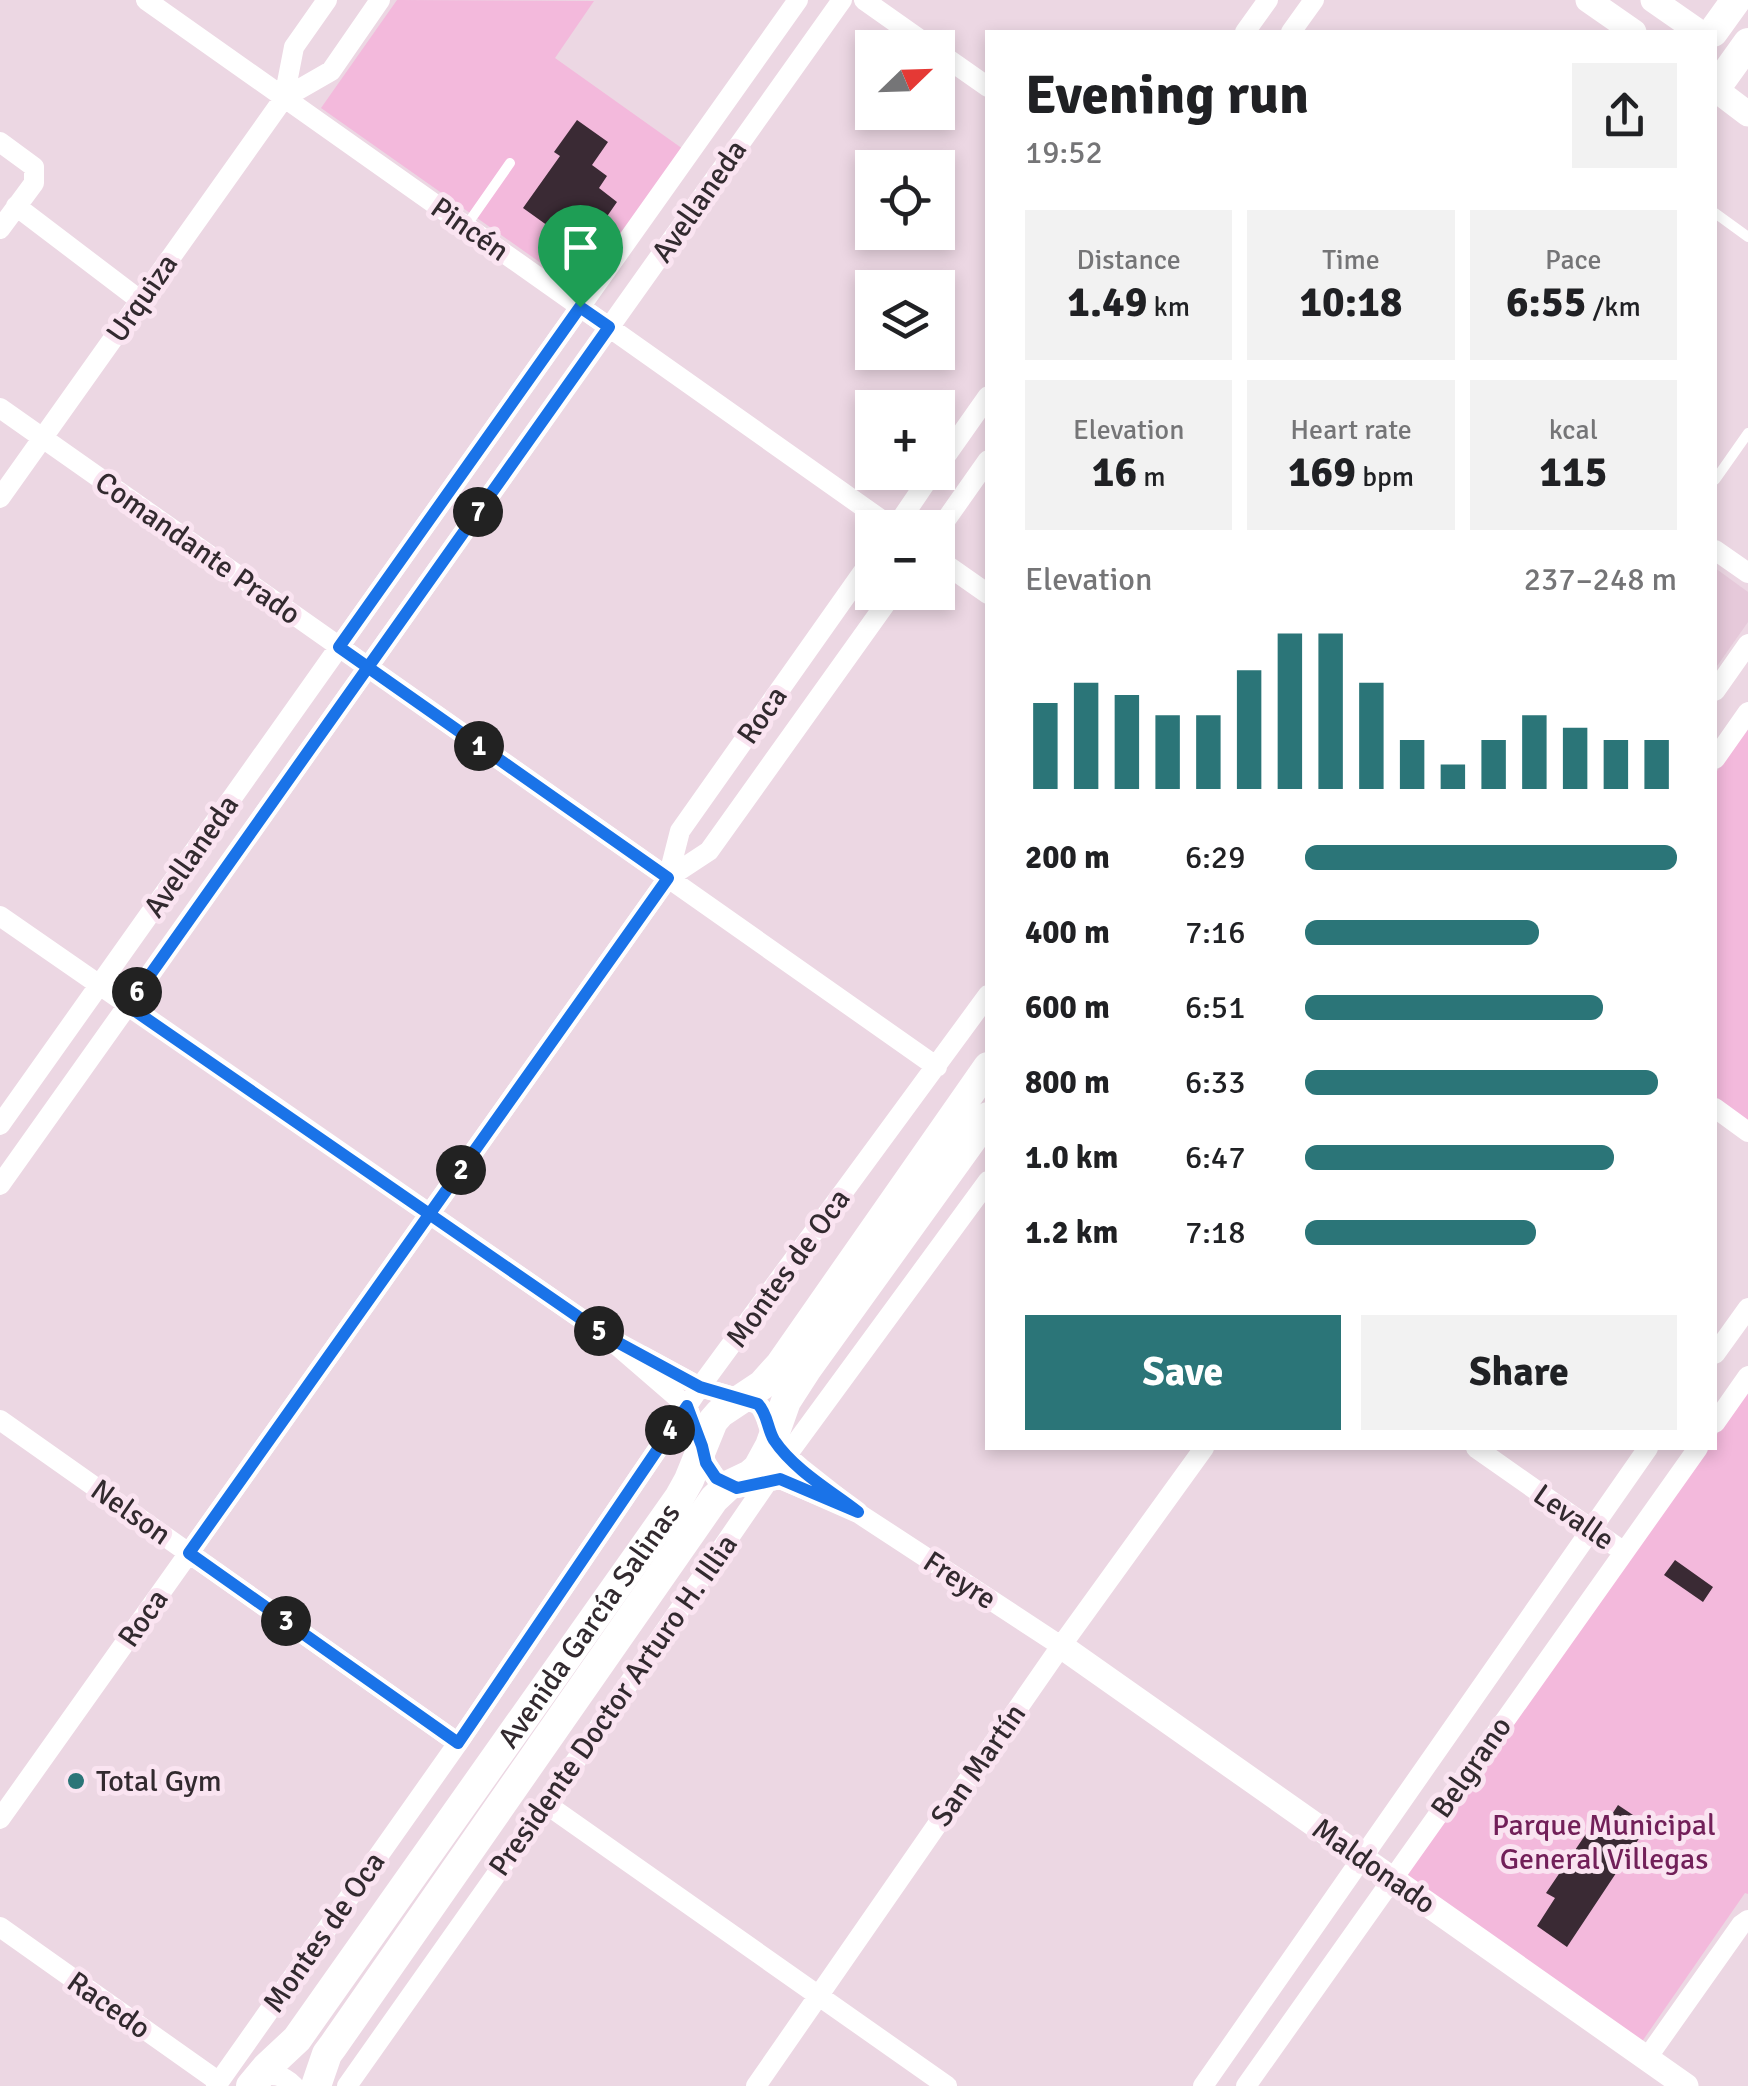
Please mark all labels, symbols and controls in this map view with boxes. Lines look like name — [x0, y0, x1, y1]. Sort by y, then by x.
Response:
north arrow — [855, 30, 955, 130]
map controls — [855, 30, 955, 610]
text: Evening run — [1025, 61, 1309, 129]
button: share — [1572, 63, 1677, 168]
street label: Avellaneda — [644, 133, 755, 270]
text: 19:52 — [1025, 133, 1103, 172]
button: locate — [855, 150, 955, 250]
street label: Pincén — [424, 189, 516, 269]
pin — [538, 205, 623, 308]
icon: arrive — [553, 220, 608, 275]
text: Distance — [1077, 243, 1181, 277]
text: Time — [1322, 243, 1380, 277]
text: Pace — [1545, 243, 1602, 277]
street label: Urquiza — [99, 247, 186, 350]
button: layers — [855, 270, 955, 370]
text: 1.49 — [1067, 277, 1147, 328]
text: 10:18 — [1299, 277, 1403, 328]
text: 6:55 — [1506, 277, 1586, 328]
text: km — [1147, 290, 1190, 324]
text: /km — [1586, 290, 1641, 324]
button: + — [855, 390, 955, 490]
text: Elevation — [1073, 413, 1184, 447]
text: Heart rate — [1290, 413, 1412, 447]
text: kcal — [1549, 413, 1598, 447]
text: 16 — [1092, 447, 1137, 498]
text: 169 — [1288, 447, 1356, 498]
text: 115 — [1539, 447, 1607, 498]
text: m — [1137, 460, 1166, 494]
text: bpm — [1356, 460, 1414, 494]
street label: Comandante Prado — [88, 464, 308, 633]
pin: 7 — [453, 487, 503, 537]
text: 7 — [470, 495, 486, 529]
button: − — [855, 510, 955, 610]
text: Elevation — [1025, 560, 1152, 599]
text: 237–248 m — [1524, 560, 1677, 599]
street label: Roca — [729, 679, 796, 752]
pin: 1 — [454, 721, 504, 771]
text: 1 — [471, 729, 487, 763]
street label: Avellaneda — [136, 788, 247, 925]
text: 200 m — [1025, 838, 1110, 877]
text: 6:29 — [1185, 838, 1245, 877]
text: 400 m — [1025, 913, 1110, 952]
text: 7:16 — [1185, 913, 1245, 952]
pin: 6 — [112, 967, 162, 1017]
text: 6 — [129, 975, 145, 1009]
text: 600 m — [1025, 988, 1110, 1027]
text: 6:51 — [1185, 988, 1245, 1027]
text: 800 m — [1025, 1063, 1110, 1102]
text: 6:33 — [1185, 1063, 1245, 1102]
text: 1.0 km — [1025, 1138, 1118, 1177]
text: 6:47 — [1185, 1138, 1245, 1177]
pin: 2 — [436, 1145, 486, 1195]
text: 2 — [453, 1153, 469, 1187]
street label: Montes de Oca — [718, 1181, 859, 1355]
text: 1.2 km — [1025, 1213, 1118, 1252]
text: 7:18 — [1185, 1213, 1245, 1252]
pin: 5 — [574, 1306, 624, 1356]
text: 5 — [591, 1314, 607, 1348]
button: Save — [1025, 1315, 1341, 1430]
button: Share — [1361, 1315, 1677, 1430]
pin: 4 — [645, 1405, 695, 1455]
text: 4 — [662, 1413, 678, 1447]
street label: Nelson — [84, 1472, 178, 1553]
street label: Levalle — [1526, 1476, 1621, 1558]
street label: Avenida García Salinas — [490, 1496, 688, 1755]
street label: Presidente Doctor Arturo H. Illia — [481, 1527, 746, 1883]
street label: Freyre — [916, 1543, 1003, 1618]
street label: Roca — [110, 1582, 177, 1655]
pin: 3 — [261, 1596, 311, 1646]
text: 3 — [278, 1604, 294, 1638]
street label: San Martín — [923, 1697, 1034, 1834]
street label: Belgrano — [1423, 1709, 1520, 1825]
place label: Total Gym — [96, 1763, 222, 1800]
marker: Total Gym — [65, 1770, 87, 1792]
park label: Parque Municipal General Villegas — [1492, 1807, 1716, 1878]
street label: Maldonado — [1305, 1810, 1443, 1922]
street label: Montes de Oca — [255, 1845, 393, 2020]
street label: Racedo — [60, 1963, 158, 2047]

